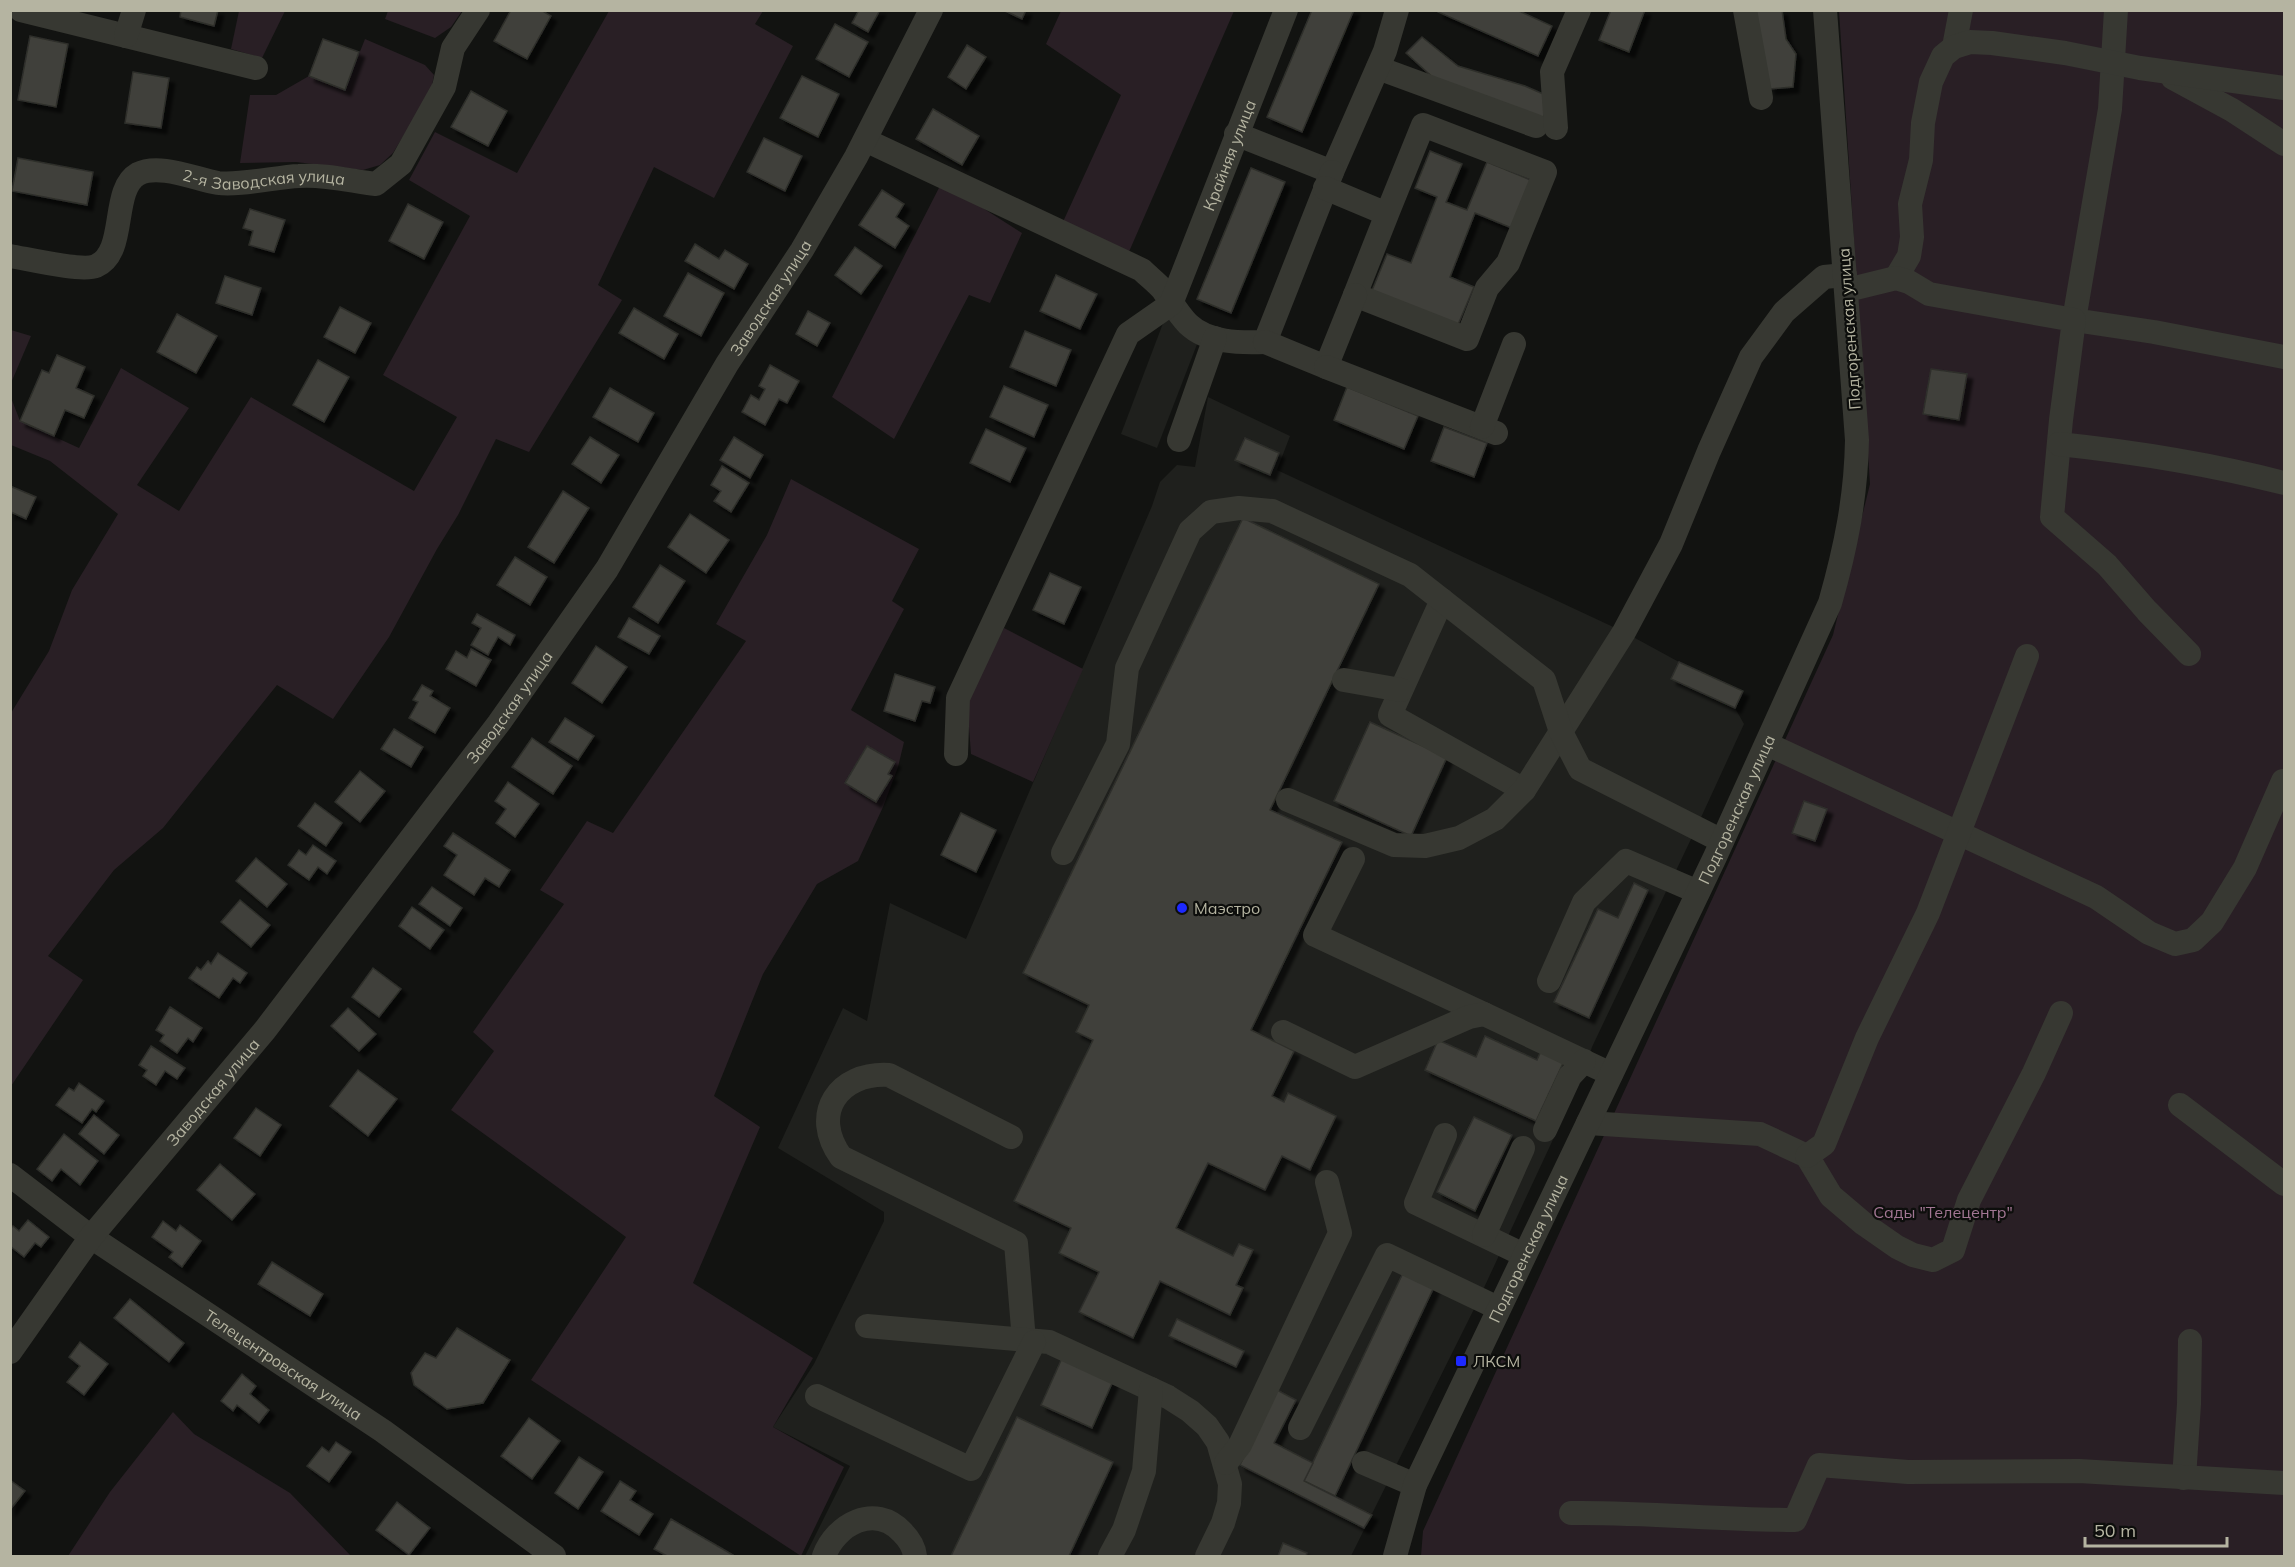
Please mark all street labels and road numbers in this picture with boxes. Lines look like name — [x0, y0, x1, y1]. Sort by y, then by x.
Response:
street label: Крайняя улица — [1198, 97, 1260, 214]
street label: 2-я Заводская улица — [181, 165, 346, 194]
street label: Заводская улица — [725, 236, 816, 359]
street label: Подгоренская улица — [1833, 248, 1865, 410]
street label: Заводская улица — [462, 647, 557, 767]
street label: Подгоренская улица — [1694, 731, 1779, 887]
street label: Заводская улица — [162, 1034, 264, 1150]
street label: Подгоренская улица — [1484, 1171, 1572, 1326]
street label: Телецентровская улица — [201, 1305, 366, 1424]

